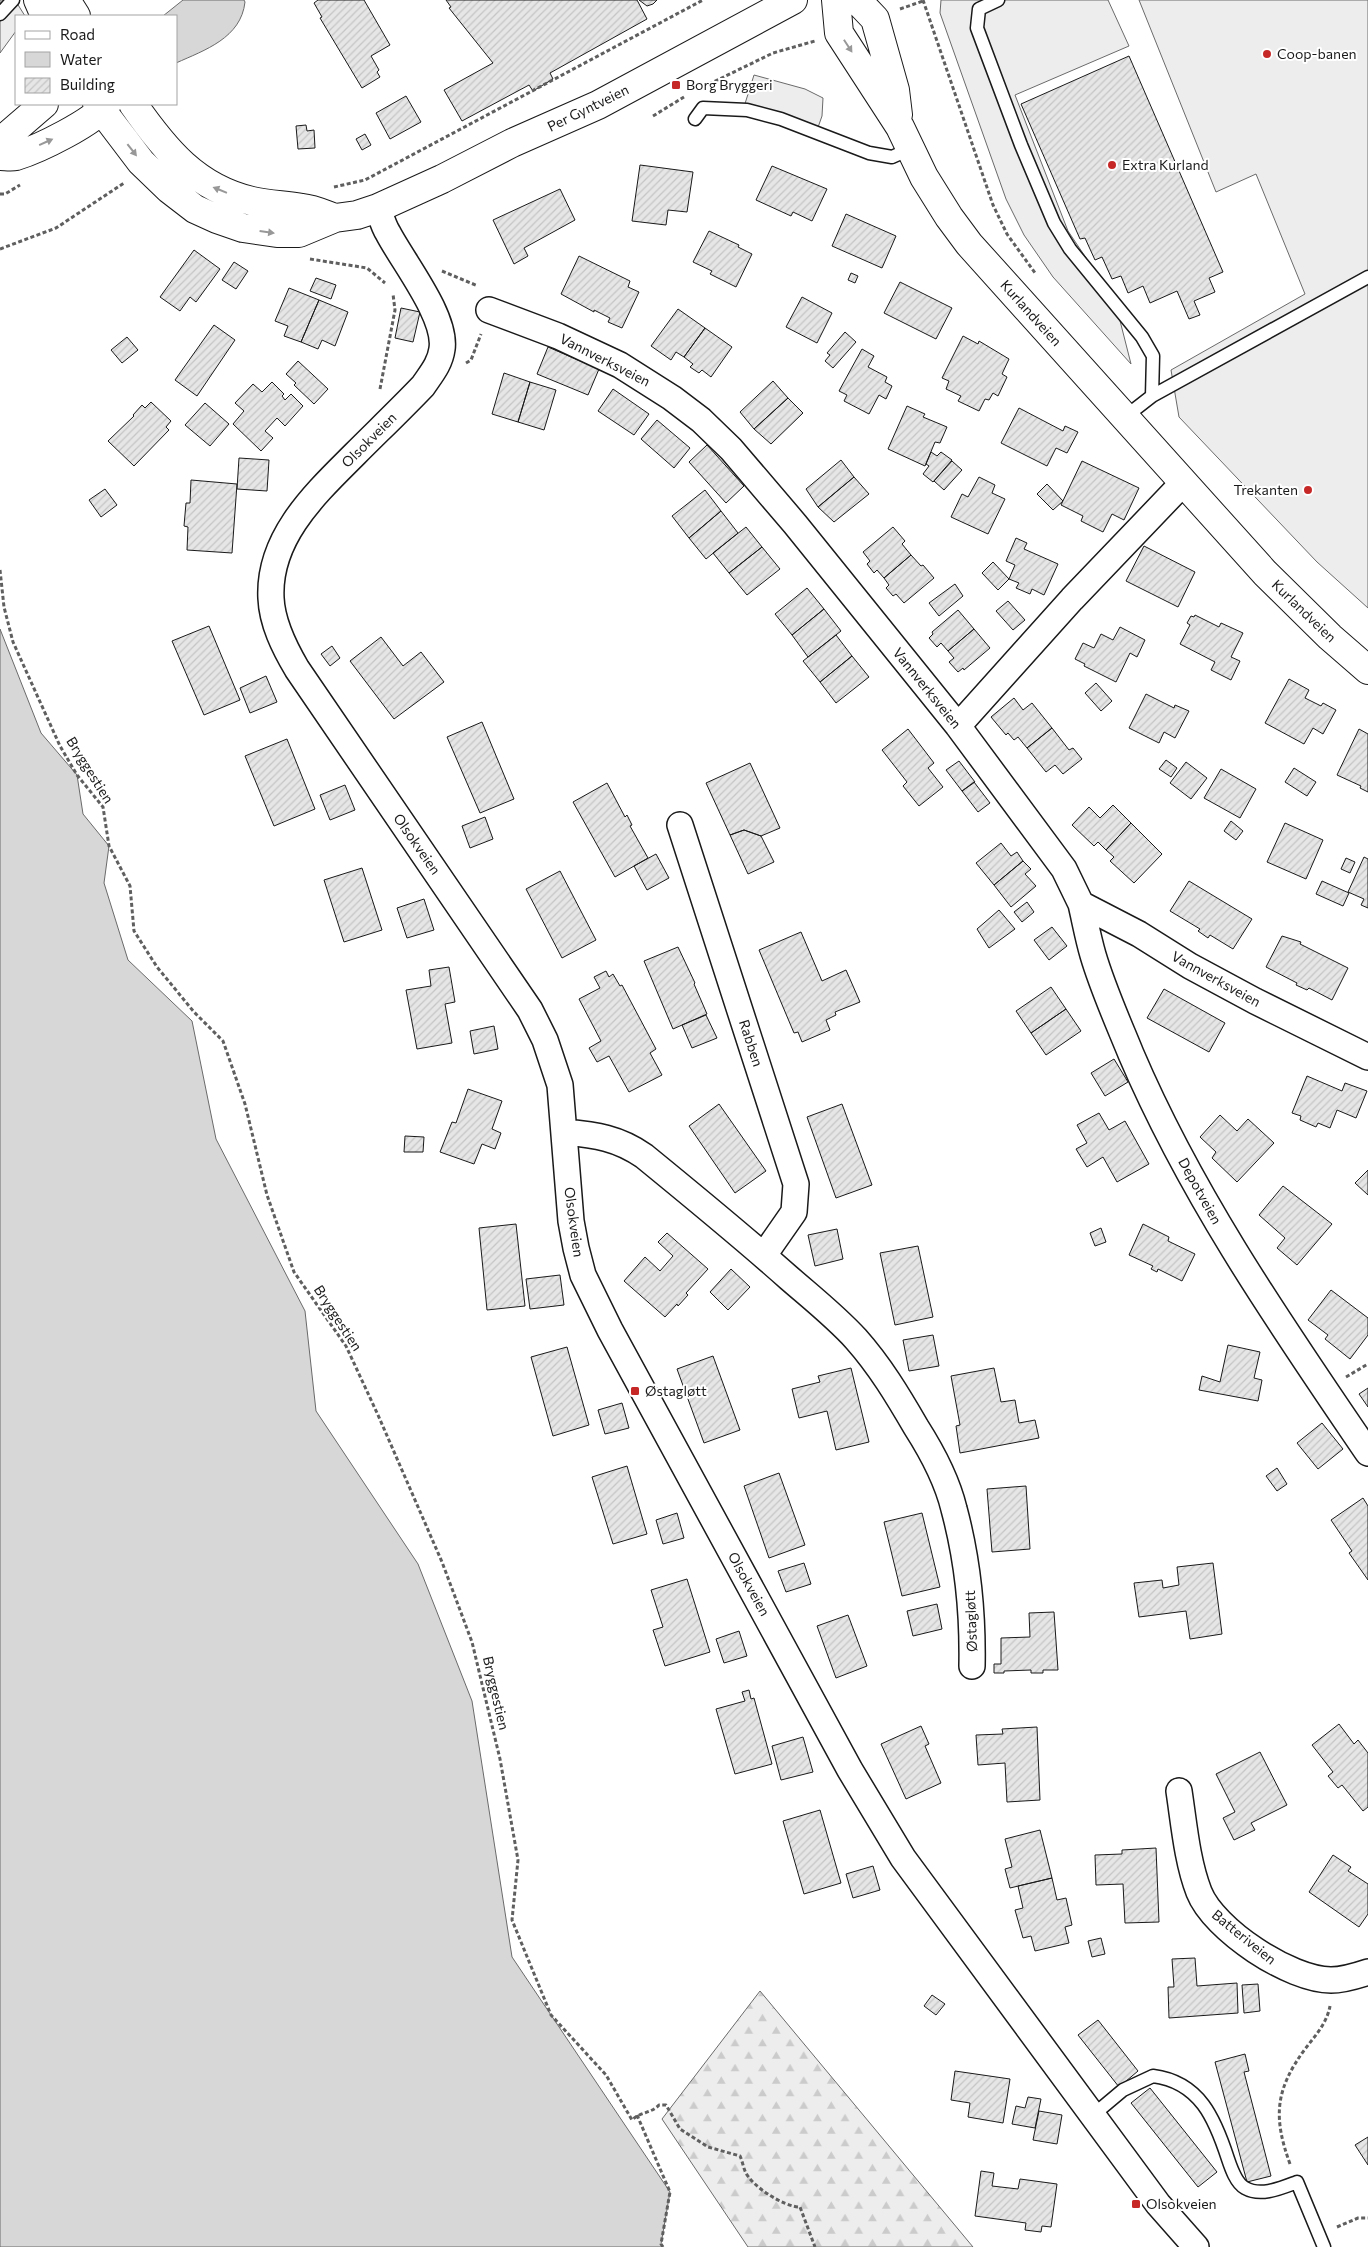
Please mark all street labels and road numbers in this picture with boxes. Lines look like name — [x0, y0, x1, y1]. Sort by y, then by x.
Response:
street label: Per Gyntveien — [544, 81, 631, 135]
street label: Kurlandveien — [997, 276, 1065, 349]
street label: Vannverksveien — [557, 329, 653, 390]
street label: Olsokveien — [338, 409, 400, 471]
street label: Kurlandveien — [1269, 576, 1340, 646]
street label: Vannverksveien — [890, 644, 965, 732]
street label: Bryggestien — [63, 733, 118, 806]
street label: Olsokveien — [390, 810, 445, 878]
street label: Vannverksveien — [1169, 947, 1264, 1010]
street label: Rabben — [736, 1017, 767, 1069]
street label: Depotveien — [1175, 1155, 1226, 1227]
street label: Olsokveien — [561, 1186, 588, 1258]
street label: Bryggestien — [311, 1282, 366, 1354]
street label: Olsokveien — [725, 1549, 774, 1619]
street label: Østagløtt — [961, 1590, 980, 1652]
street label: Bryggestien — [480, 1654, 513, 1731]
street label: Batteriveien — [1209, 1906, 1280, 1968]

